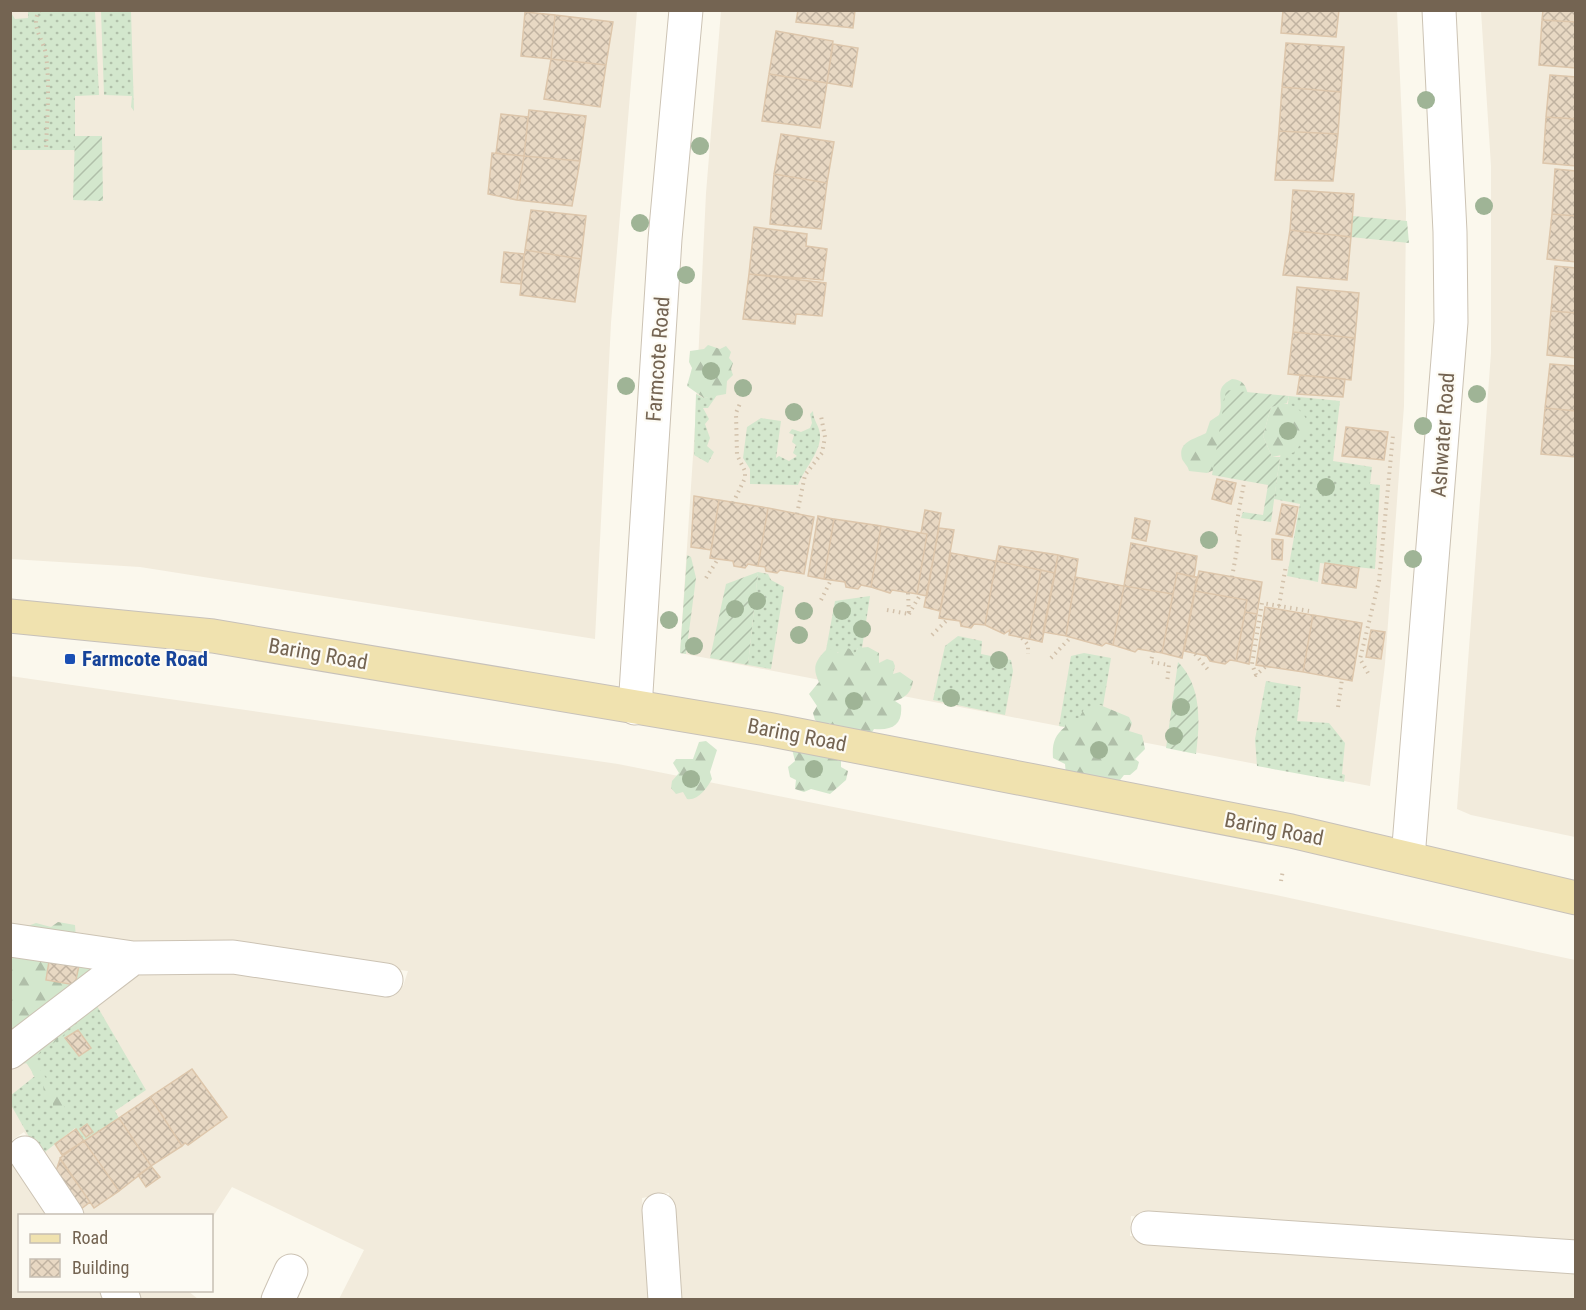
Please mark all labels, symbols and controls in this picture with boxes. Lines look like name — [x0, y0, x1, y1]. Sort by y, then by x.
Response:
street label: Farmcote Road — [642, 296, 674, 422]
street label: Ashwater Road — [1427, 372, 1459, 498]
street label: Baring Road — [267, 633, 369, 675]
place label: Farmcote Road — [82, 647, 208, 671]
marker: Farmcote Road — [63, 652, 77, 666]
street label: Baring Road — [745, 714, 849, 756]
street label: Baring Road — [1222, 808, 1326, 850]
legend — [18, 1214, 213, 1292]
text: Road — [72, 1227, 108, 1248]
text: Building — [72, 1257, 129, 1278]

